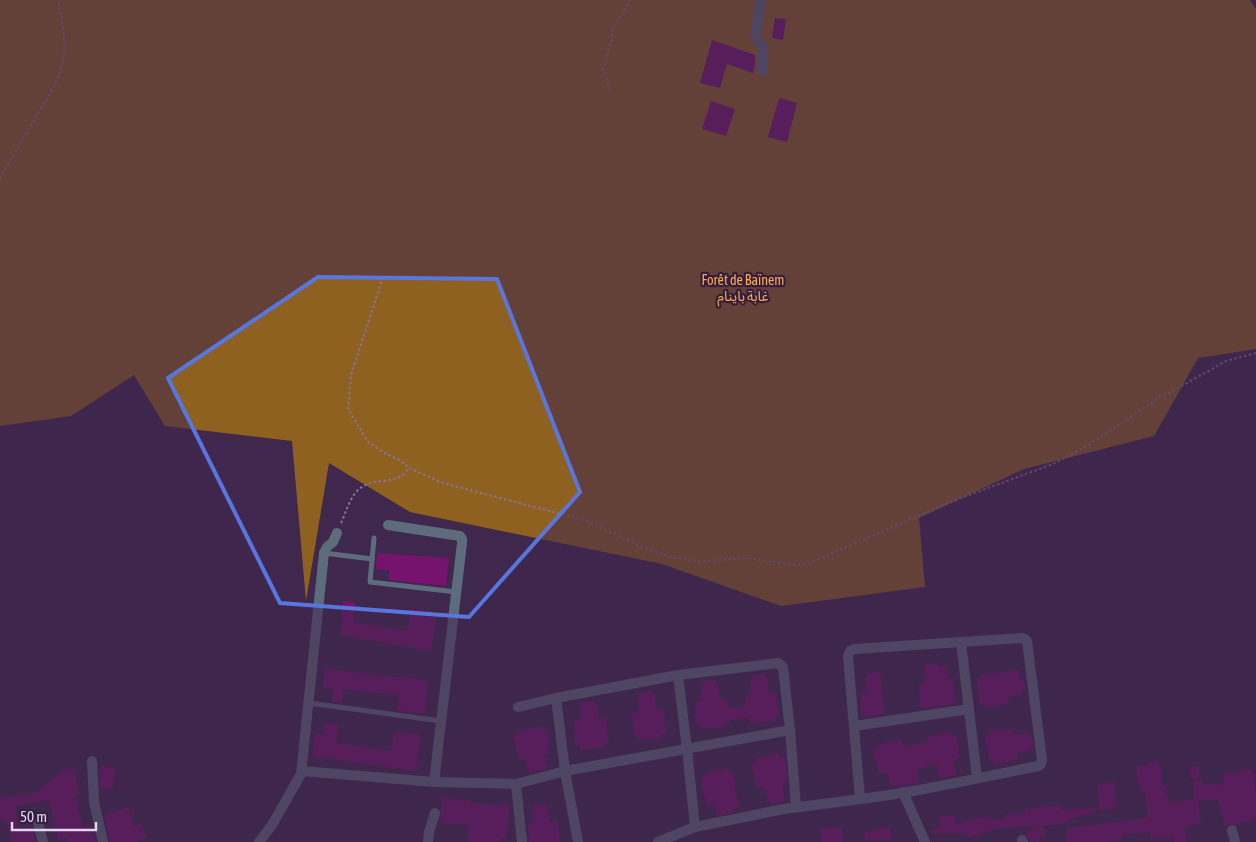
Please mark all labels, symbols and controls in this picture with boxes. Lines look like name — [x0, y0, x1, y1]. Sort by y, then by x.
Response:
park label: Forêt de Baïnem غابة باينام — [702, 272, 784, 307]
scale bar — [12, 800, 96, 832]
text: 50 m — [20, 808, 47, 825]

